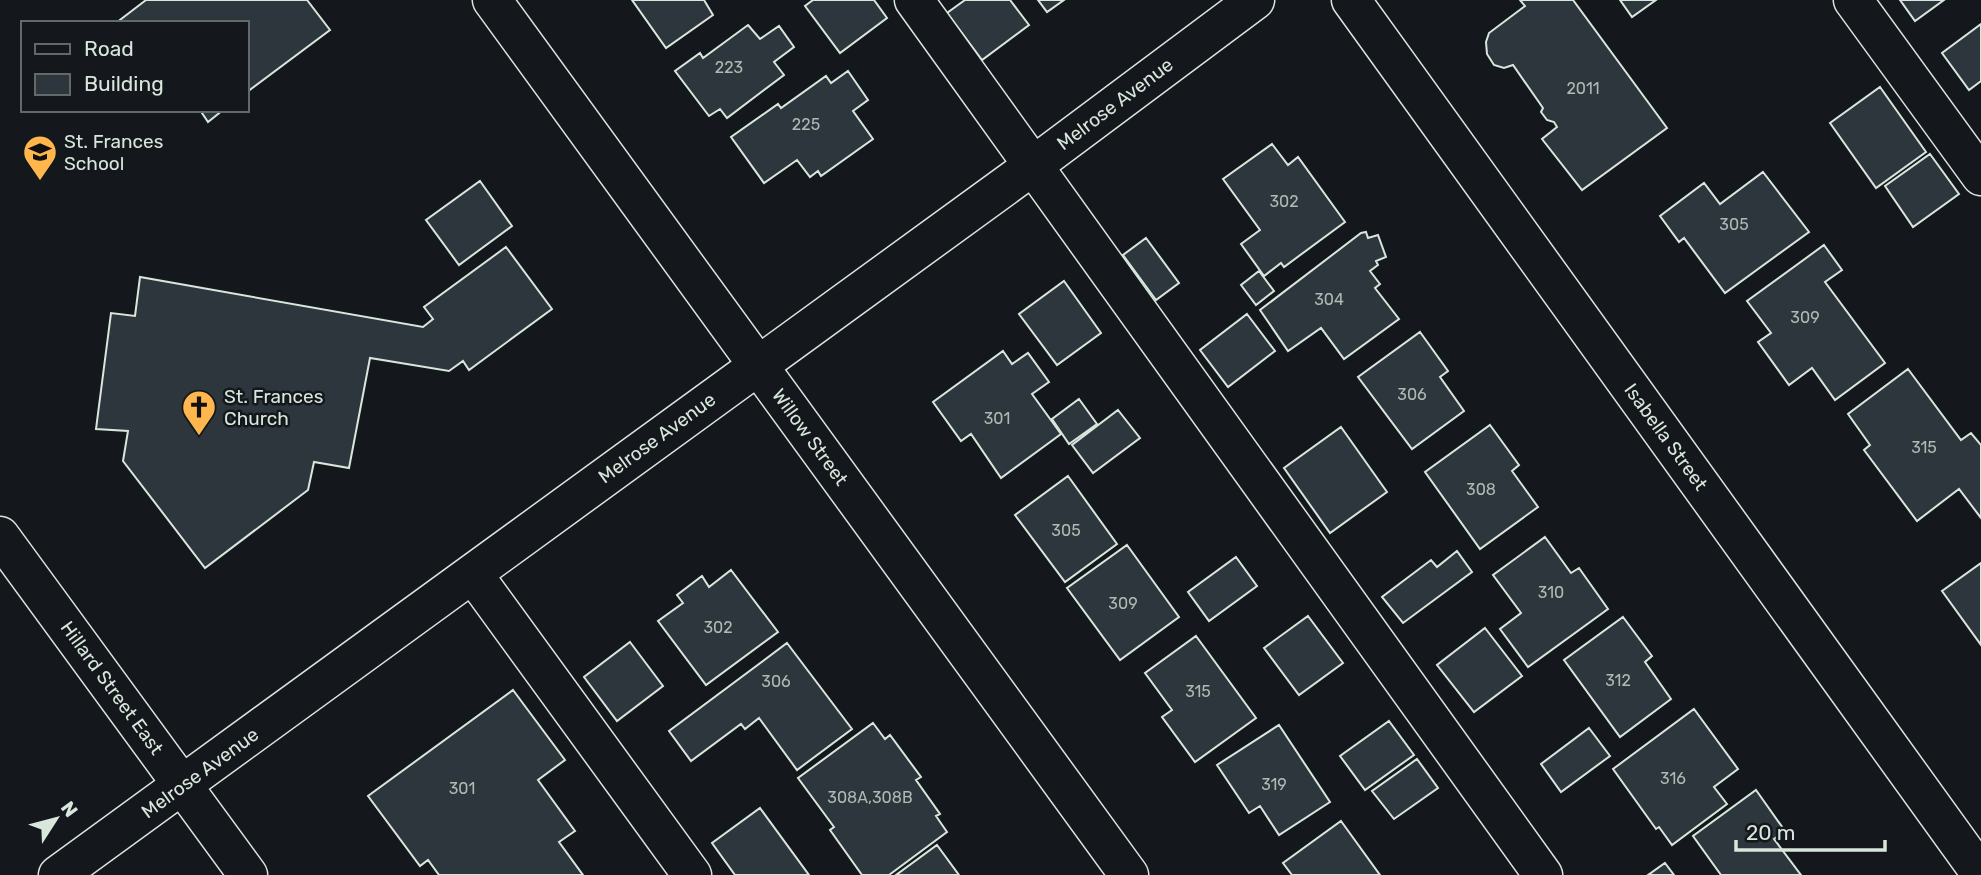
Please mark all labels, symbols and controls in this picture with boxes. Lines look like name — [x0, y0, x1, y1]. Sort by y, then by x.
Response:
legend — [21, 21, 248, 112]
text: Road — [84, 36, 134, 61]
street label: Melrose Avenue — [1052, 53, 1178, 155]
house number: 223 — [715, 58, 743, 77]
text: Building — [84, 71, 164, 96]
house number: 2011 — [1566, 79, 1600, 98]
house number: 225 — [792, 115, 820, 134]
place label: St. Frances School — [64, 130, 163, 175]
school or university icon: St. Frances School — [21, 133, 59, 182]
house number: 302 — [1269, 192, 1299, 211]
house number: 305 — [1719, 215, 1749, 234]
house number: 304 — [1314, 290, 1344, 309]
house number: 309 — [1790, 308, 1820, 327]
street label: Isabella Street — [1619, 379, 1713, 495]
street label: Willow Street — [767, 384, 853, 490]
place label: St. Frances Church — [224, 385, 323, 430]
house number: 306 — [1397, 385, 1427, 404]
church icon: St. Frances Church — [180, 388, 218, 437]
street label: Melrose Avenue — [594, 388, 720, 488]
house number: 301 — [984, 409, 1010, 428]
house number: 315 — [1911, 438, 1937, 457]
house number: 308 — [1466, 480, 1496, 499]
house number: 305 — [1051, 521, 1081, 540]
house number: 310 — [1538, 583, 1564, 602]
house number: 309 — [1108, 594, 1138, 613]
street label: Hillard Street East — [56, 617, 169, 760]
house number: 302 — [703, 618, 733, 637]
house number: 312 — [1605, 671, 1631, 690]
house number: 306 — [761, 672, 791, 691]
house number: 315 — [1185, 682, 1211, 701]
street label: Melrose Avenue — [137, 723, 263, 823]
house number: 316 — [1660, 769, 1686, 788]
house number: 319 — [1261, 775, 1287, 794]
house number: 301 — [449, 779, 475, 798]
north arrow — [21, 784, 91, 854]
house number: 308A,308B — [827, 788, 913, 807]
text: N — [56, 797, 83, 822]
scale bar — [1736, 808, 1885, 852]
text: 20 m — [1746, 820, 1795, 845]

